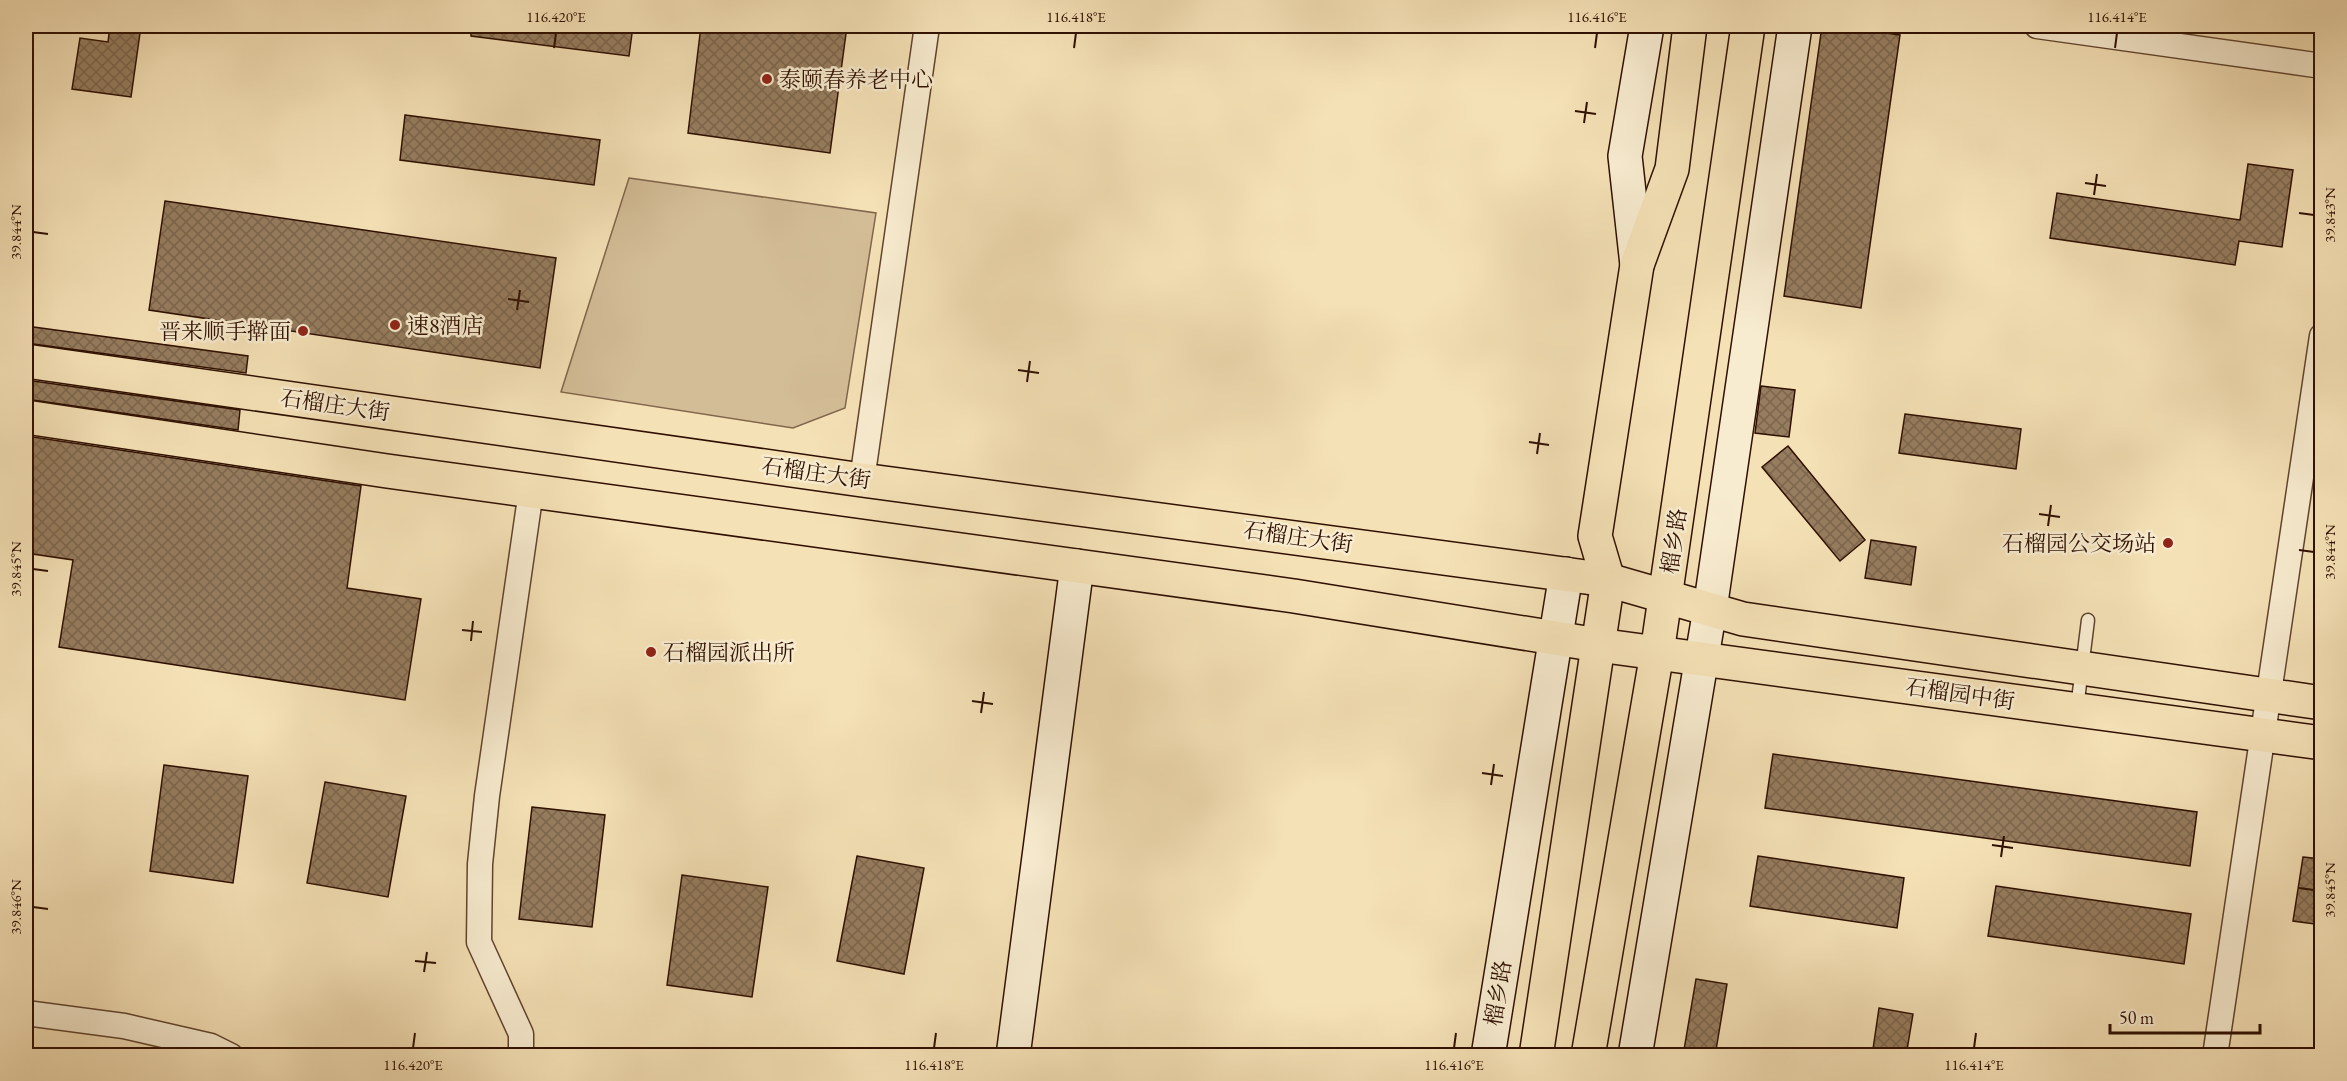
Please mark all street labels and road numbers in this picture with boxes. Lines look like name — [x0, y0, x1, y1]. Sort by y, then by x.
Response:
street label: 石榴庄大街 — [279, 383, 391, 427]
street label: 石榴庄大街 — [760, 451, 872, 495]
street label: 榴乡路 — [1655, 506, 1693, 576]
street label: 石榴庄大街 — [1242, 515, 1354, 559]
street label: 石榴园中街 — [1904, 672, 2016, 716]
street label: 榴乡路 — [1479, 958, 1517, 1028]

